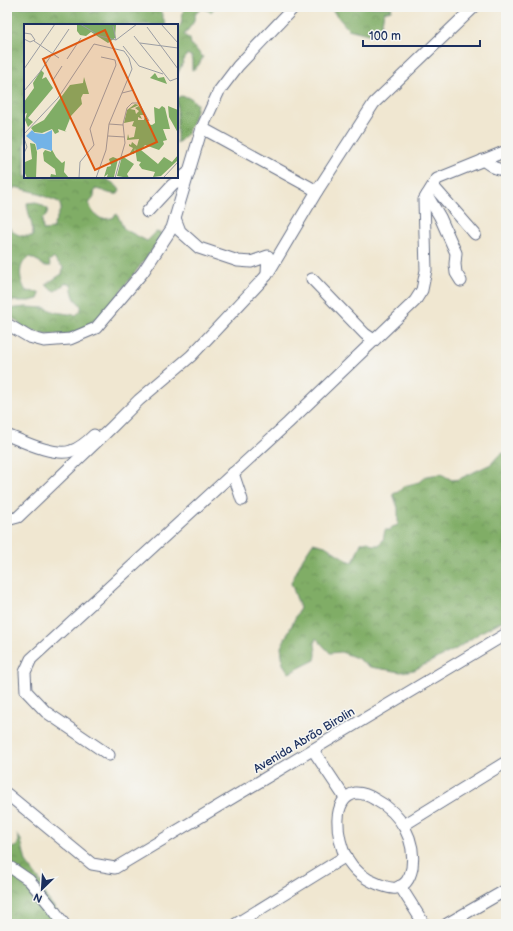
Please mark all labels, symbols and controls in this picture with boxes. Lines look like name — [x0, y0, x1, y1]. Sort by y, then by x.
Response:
scale bar — [363, 22, 480, 48]
inset map — [24, 24, 178, 178]
text: 100 m — [369, 29, 401, 44]
street label: Avenida Abrão Birolin — [251, 704, 358, 777]
north arrow — [22, 869, 62, 909]
text: N — [31, 890, 44, 905]

